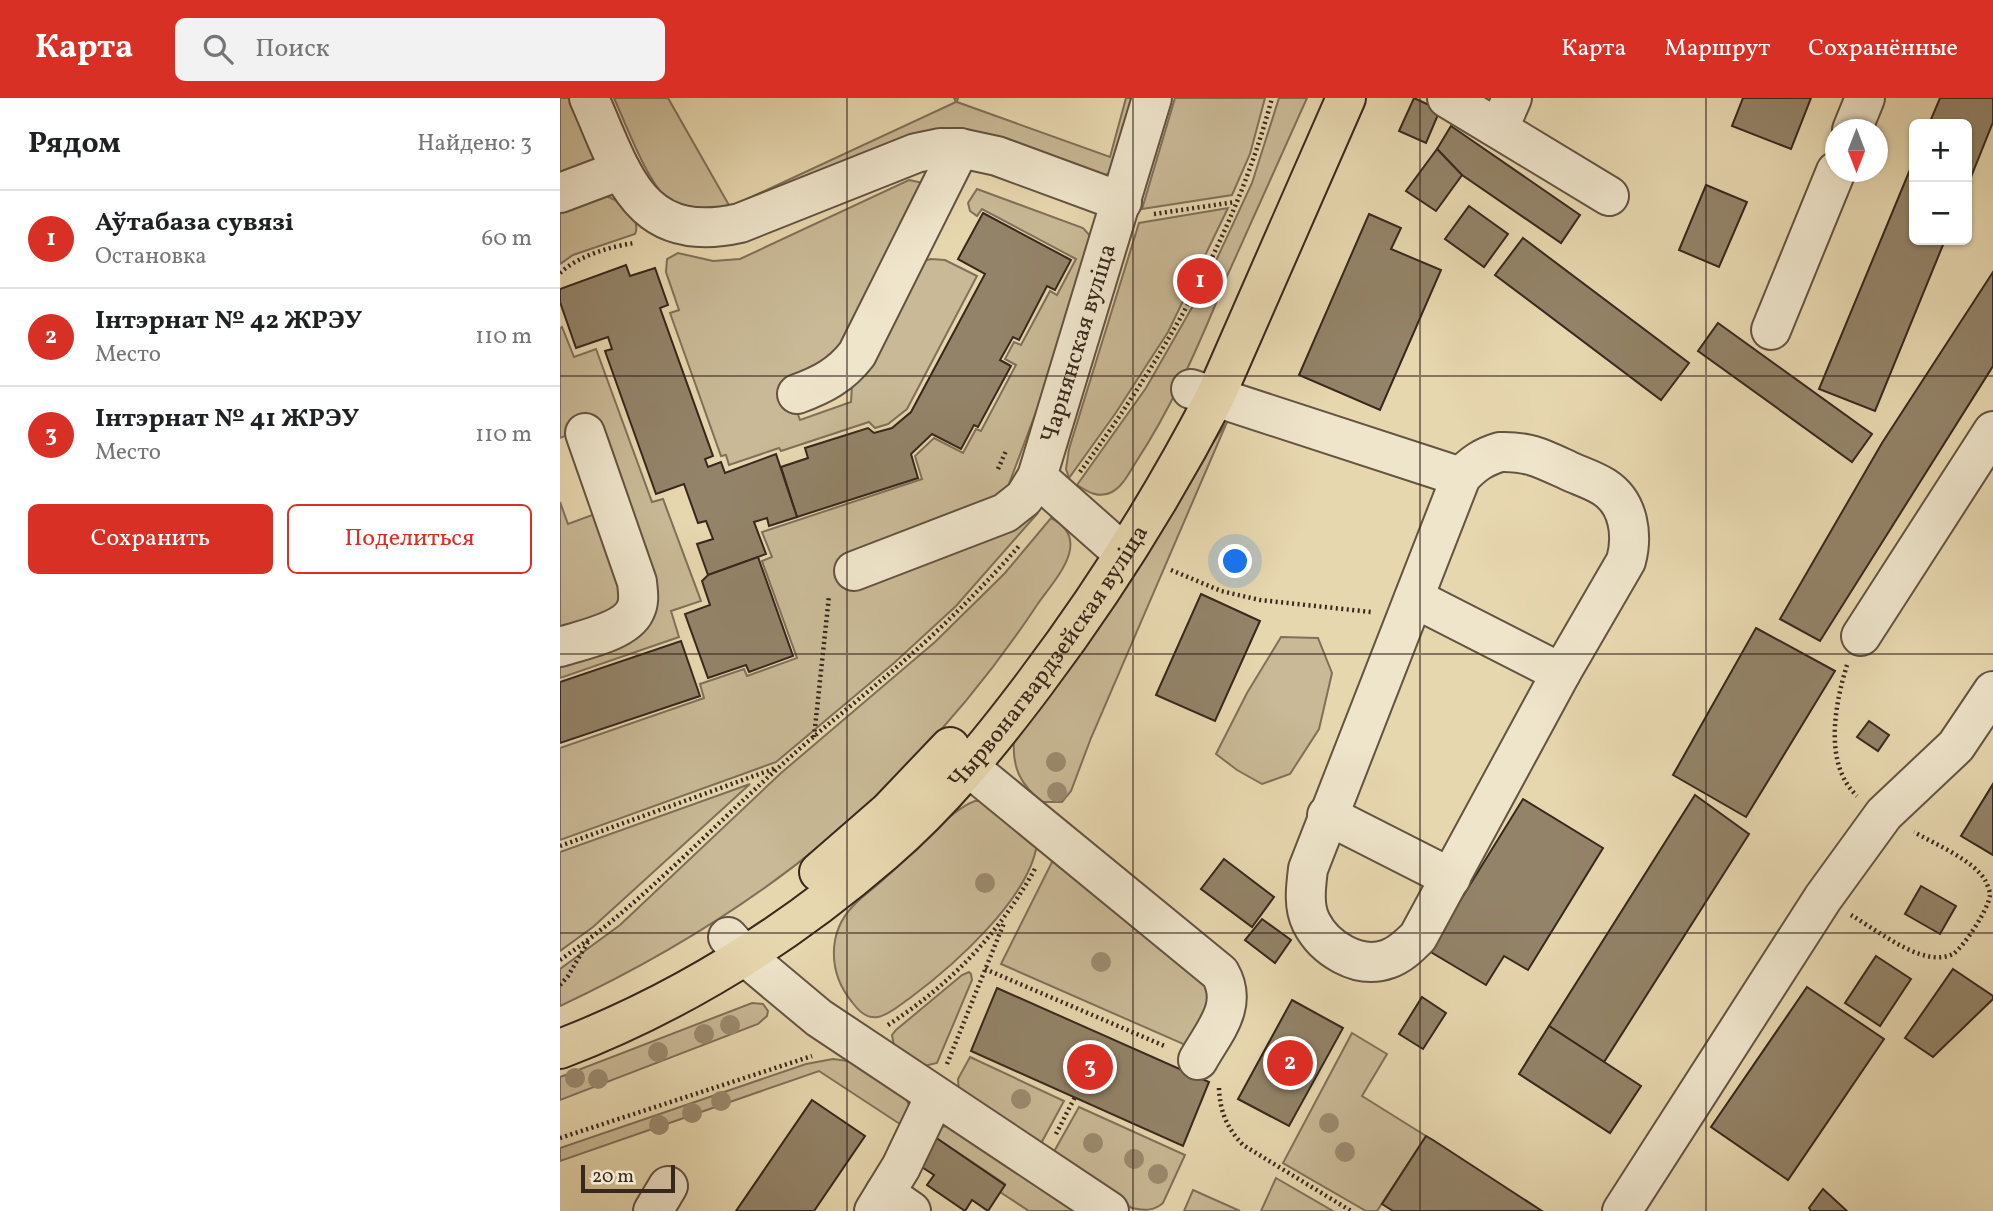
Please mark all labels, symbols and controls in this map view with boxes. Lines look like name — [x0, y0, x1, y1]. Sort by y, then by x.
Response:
search box — [175, 18, 665, 81]
text: Карта — [35, 26, 133, 72]
icon: search — [199, 30, 237, 68]
text: Поиск — [255, 31, 330, 67]
text: Карта — [1561, 32, 1626, 66]
text: Маршрут — [1664, 32, 1770, 66]
text: Сохранённые — [1808, 32, 1958, 66]
north arrow — [1825, 119, 1888, 182]
map controls — [1909, 119, 1972, 245]
button: + — [1909, 119, 1972, 182]
text: Рядом — [28, 123, 121, 165]
text: Найдено: 3 — [417, 128, 532, 160]
button: − — [1909, 182, 1972, 245]
text: Аўтабаза сувязі — [95, 205, 294, 241]
text: 1 — [46, 223, 56, 255]
text: 60 m — [482, 223, 532, 255]
street label: Чарнянская вуліца — [1033, 240, 1126, 448]
text: Остановка — [95, 241, 207, 273]
pin: 1 — [1177, 255, 1223, 307]
text: Інтэрнат № 42 ЖРЭУ — [95, 303, 362, 339]
text: 2 — [45, 321, 57, 353]
text: 110 m — [475, 321, 532, 353]
text: Место — [95, 339, 161, 371]
text: Інтэрнат № 41 ЖРЭУ — [95, 401, 359, 437]
text: 3 — [45, 419, 57, 451]
text: 110 m — [475, 419, 532, 451]
text: Место — [95, 437, 161, 469]
button: Сохранить — [28, 504, 273, 574]
button: Поделиться — [287, 504, 532, 574]
street label: Чырвонагвардзейская вуліца — [941, 519, 1158, 798]
your location — [1218, 544, 1252, 578]
pin: 2 — [1267, 1037, 1313, 1089]
pin: 3 — [1067, 1041, 1113, 1093]
scale bar — [581, 1162, 676, 1194]
text: 20 m — [592, 1164, 634, 1190]

